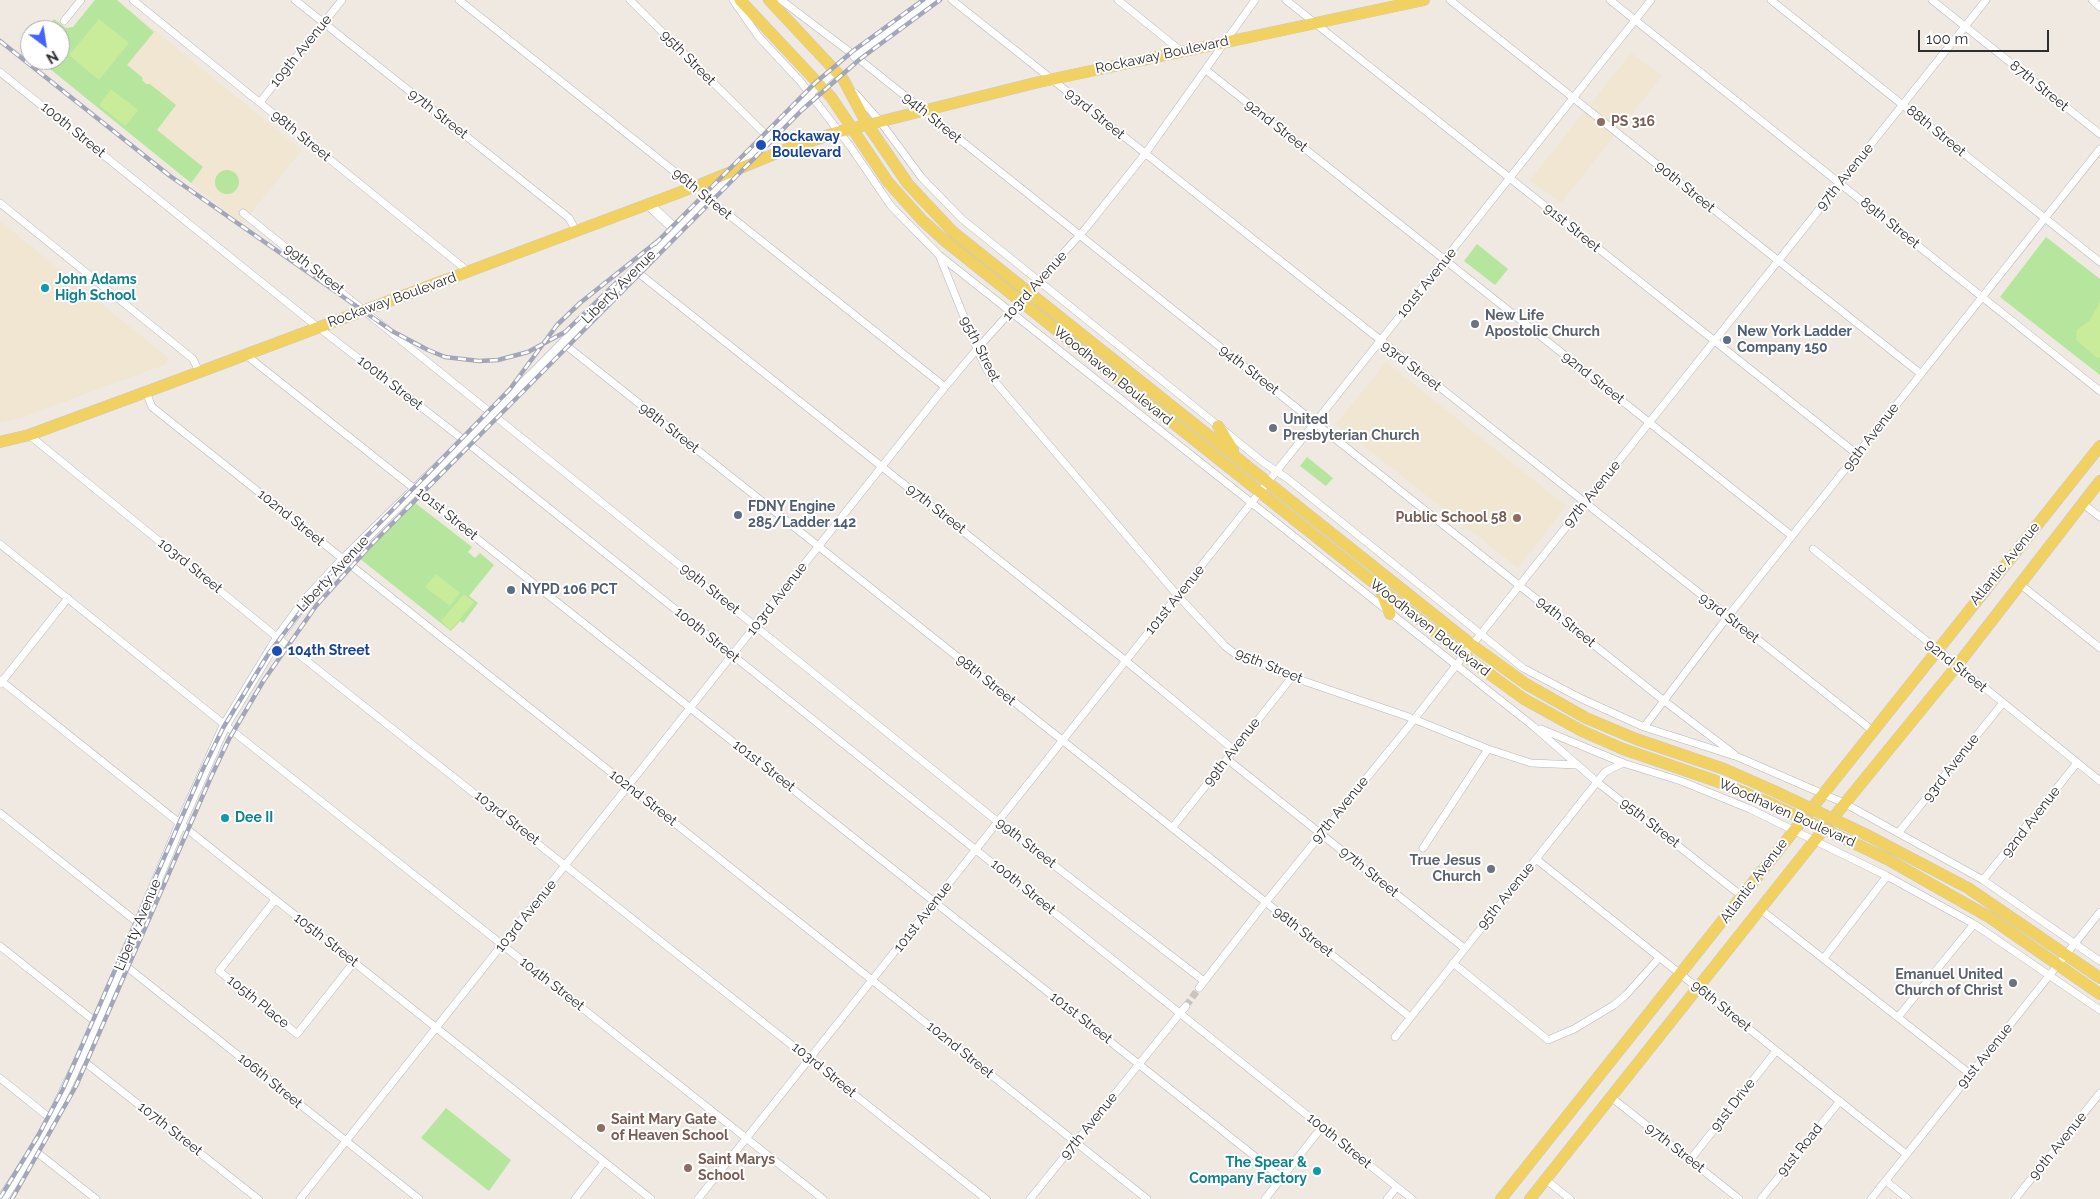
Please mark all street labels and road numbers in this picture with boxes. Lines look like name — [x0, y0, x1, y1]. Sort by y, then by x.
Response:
street label: 109th Avenue — [267, 11, 335, 91]
street label: 95th Street — [657, 27, 719, 89]
street label: Rockaway Boulevard — [1094, 33, 1230, 77]
street label: 87th Street — [2006, 57, 2072, 115]
street label: 93rd Street — [1062, 85, 1128, 143]
street label: 97th Street — [405, 86, 471, 142]
street label: 94th Street — [899, 89, 965, 147]
street label: 92nd Street — [1241, 96, 1311, 156]
street label: 100th Street — [37, 99, 109, 161]
street label: 88th Street — [1903, 102, 1969, 160]
street label: 98th Street — [268, 107, 334, 165]
street label: 97th Avenue — [1813, 140, 1877, 214]
street label: 90th Street — [1652, 158, 1718, 216]
street label: 96th Street — [669, 165, 735, 223]
street label: 89th Street — [1857, 194, 1923, 252]
street label: 91st Street — [1540, 200, 1604, 256]
street label: 99th Street — [281, 240, 347, 298]
street label: 101st Avenue — [1394, 245, 1460, 321]
street label: Liberty Avenue — [578, 246, 660, 328]
street label: 103rd Avenue — [999, 248, 1071, 324]
street label: Rockaway Boulevard — [325, 269, 459, 331]
street label: 95th Street — [956, 314, 1004, 384]
street label: Woodhaven Boulevard — [1050, 323, 1176, 429]
street label: 93rd Street — [1378, 337, 1444, 395]
street label: 94th Street — [1216, 341, 1282, 399]
street label: 92nd Street — [1558, 348, 1628, 408]
street label: 100th Street — [354, 352, 426, 414]
street label: 98th Street — [636, 399, 702, 457]
street label: 95th Avenue — [1839, 400, 1903, 474]
street label: 97th Avenue — [1560, 457, 1624, 531]
street label: 97th Street — [903, 481, 969, 537]
street label: 101st Street — [413, 484, 481, 544]
street label: 102nd Street — [254, 486, 328, 550]
street label: Atlantic Avenue — [1967, 519, 2043, 609]
street label: Liberty Avenue — [293, 532, 373, 616]
street label: 103rd Street — [154, 535, 226, 597]
street label: 103rd Avenue — [743, 559, 811, 639]
street label: 99th Street — [677, 560, 743, 618]
street label: 101st Avenue — [1142, 562, 1208, 638]
street label: Woodhaven Boulevard — [1367, 576, 1493, 680]
street label: 93rd Street — [1696, 589, 1762, 647]
street label: 94th Street — [1533, 593, 1599, 651]
street label: 100th Street — [671, 604, 743, 666]
street label: 92nd Street — [1922, 636, 1990, 696]
street label: 95th Street — [1233, 645, 1305, 687]
street label: 98th Street — [953, 651, 1019, 709]
street label: 99th Avenue — [1200, 715, 1264, 789]
street label: 93rd Avenue — [1919, 731, 1983, 805]
street label: 101st Street — [730, 736, 798, 796]
street label: 102nd Street — [606, 766, 680, 830]
street label: 97th Avenue — [1308, 773, 1372, 847]
street label: Woodhaven Boulevard — [1716, 775, 1858, 851]
street label: 92nd Avenue — [1998, 783, 2064, 861]
street label: 103rd Street — [471, 787, 543, 849]
street label: 95th Street — [1617, 795, 1683, 851]
street label: 99th Street — [993, 814, 1059, 872]
street label: Atlantic Avenue — [1717, 835, 1791, 927]
street label: 97th Street — [1336, 843, 1402, 901]
street label: 100th Street — [987, 856, 1059, 918]
street label: 95th Avenue — [1474, 859, 1538, 933]
street label: 103rd Avenue — [492, 876, 560, 956]
street label: Liberty Avenue — [111, 877, 165, 973]
street label: 101st Avenue — [890, 878, 956, 956]
street label: 98th Street — [1270, 903, 1336, 961]
street label: 105th Street — [290, 910, 362, 970]
street label: 104th Street — [516, 954, 588, 1014]
street label: 105th Place — [224, 972, 292, 1032]
street label: 96th Street — [1688, 977, 1754, 1035]
street label: 101st Street — [1047, 988, 1115, 1048]
street label: 102nd Street — [923, 1018, 997, 1082]
street label: 91st Avenue — [1954, 1020, 2016, 1092]
street label: 103rd Street — [788, 1039, 860, 1101]
street label: 106th Street — [234, 1050, 306, 1112]
street label: 91st Drive — [1707, 1075, 1759, 1135]
street label: 97th Avenue — [1057, 1089, 1121, 1163]
street label: 107th Street — [134, 1099, 206, 1159]
street label: 90th Avenue — [2026, 1109, 2090, 1183]
street label: 100th Street — [1303, 1110, 1375, 1172]
street label: 97th Street — [1642, 1120, 1708, 1176]
street label: 91st Road — [1774, 1120, 1826, 1180]

